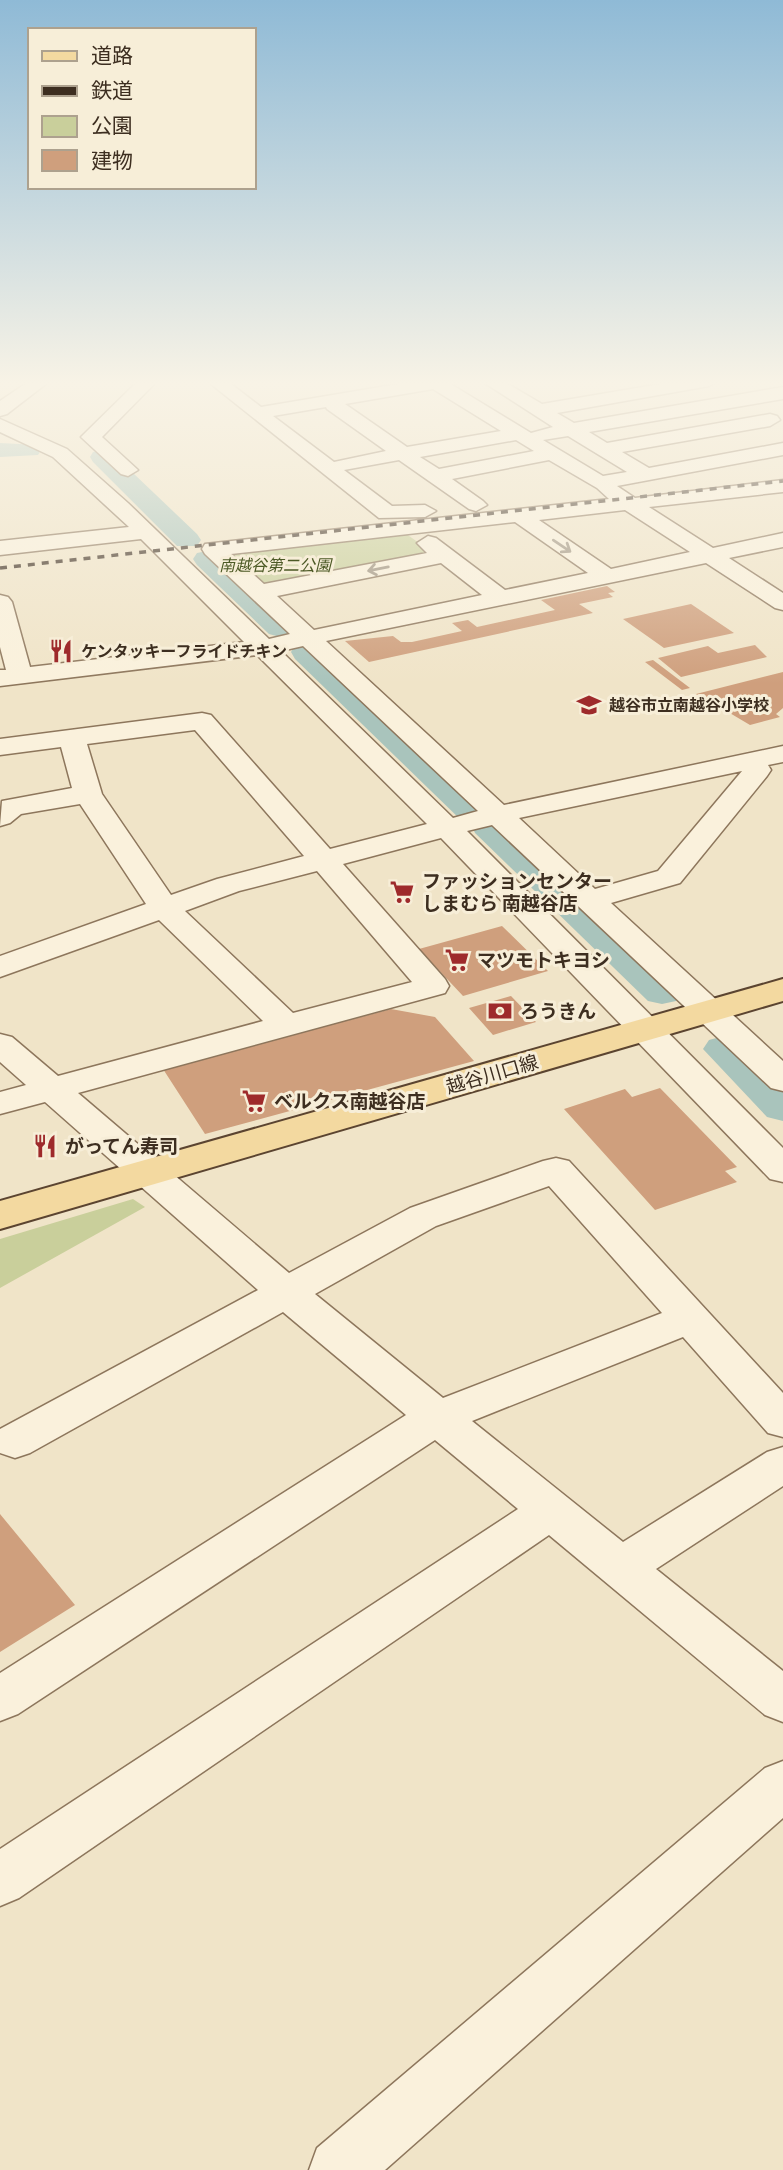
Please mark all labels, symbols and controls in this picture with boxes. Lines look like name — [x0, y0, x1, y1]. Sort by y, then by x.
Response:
legend — [28, 28, 256, 189]
text: 道路 — [91, 38, 133, 69]
text: 鉄道 — [91, 73, 133, 104]
text: 公園 — [91, 108, 133, 139]
text: 建物 — [91, 143, 133, 174]
one-way arrow — [552, 539, 571, 553]
park label: 南越谷第二公園 — [219, 552, 333, 576]
one-way arrow — [367, 563, 390, 576]
restaurant icon: ケンタッキーフライドチキン — [47, 637, 75, 665]
place label: ケンタッキーフライドチキン — [81, 638, 287, 662]
school or university icon: 越谷市立南越谷小学校 — [575, 691, 603, 719]
place label: 越谷市立南越谷小学校 — [609, 692, 769, 716]
place label: ファッションセンター しまむら 南越谷店 — [422, 866, 612, 916]
supermarket icon: ファッションセンター しまむら 南越谷店 — [388, 878, 416, 906]
place label: マツモトキヨシ — [477, 945, 610, 973]
supermarket icon: マツモトキヨシ — [443, 946, 471, 974]
place label: ろうきん — [520, 996, 596, 1024]
bank icon: ろうきん — [486, 997, 514, 1025]
street label: 越谷川口線 — [442, 1046, 541, 1100]
place label: ベルクス南越谷店 — [274, 1086, 425, 1114]
supermarket icon: ベルクス南越谷店 — [240, 1087, 268, 1115]
place label: がってん寿司 — [65, 1131, 178, 1159]
restaurant icon: がってん寿司 — [31, 1132, 59, 1160]

